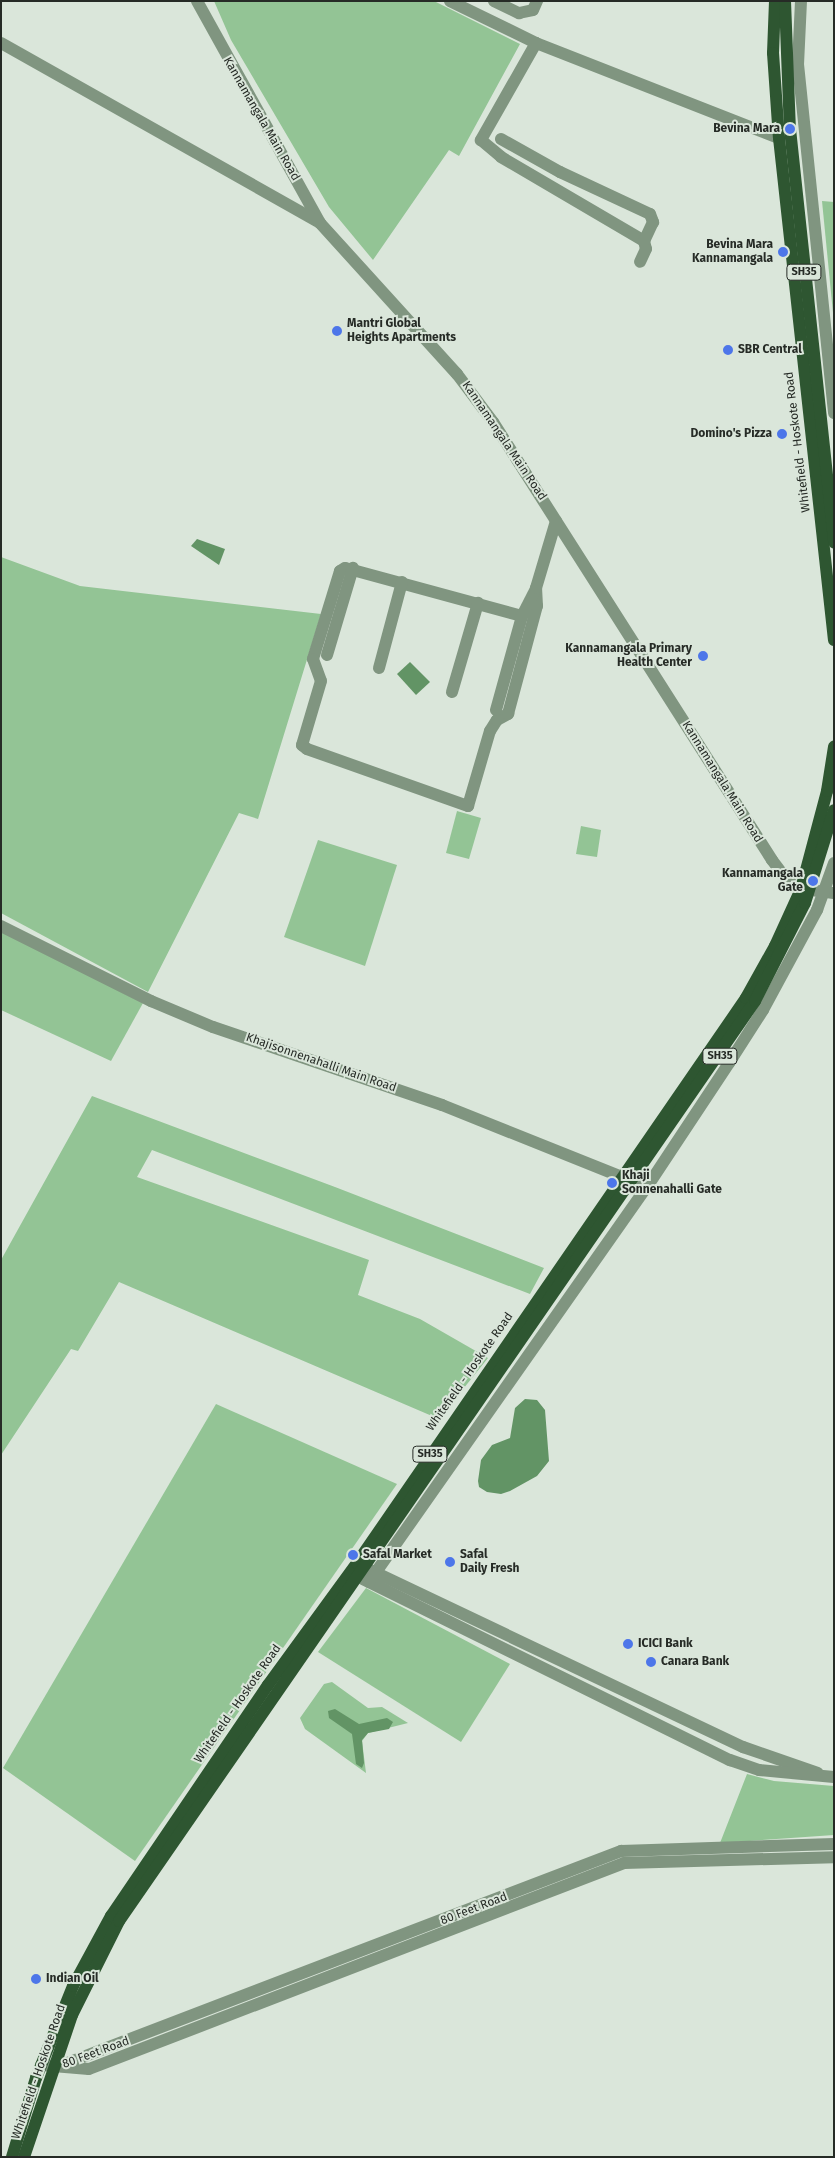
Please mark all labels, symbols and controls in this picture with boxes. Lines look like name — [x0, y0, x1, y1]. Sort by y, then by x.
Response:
street label: Kannamangala Main Road — [220, 54, 302, 184]
place label: Bevina Mara — [713, 122, 780, 136]
marker: Bevina Mara — [784, 123, 796, 135]
place label: Bevina Mara Kannamangala — [692, 238, 773, 266]
marker: Bevina Mara Kannamangala — [777, 246, 789, 258]
road number: SH35 — [785, 264, 823, 280]
place label: Mantri Global Heights Apartments — [347, 317, 456, 345]
marker: Mantri Global Heights Apartments — [331, 325, 343, 337]
place label: SBR Central — [738, 343, 802, 357]
marker: SBR Central — [722, 344, 734, 356]
street label: Whitefield - Hoskote Road — [782, 371, 814, 513]
street label: Kannamangala Main Road — [459, 379, 549, 503]
place label: Domino's Pizza — [690, 427, 772, 441]
marker: Domino's Pizza — [776, 428, 788, 440]
place label: Kannamangala Primary Health Center — [565, 642, 692, 670]
marker: Kannamangala Primary Health Center — [696, 649, 710, 663]
street label: Kannamangala Main Road — [679, 719, 765, 845]
place label: Kannamangala Gate — [722, 867, 803, 895]
marker: Kannamangala Gate — [807, 875, 819, 887]
street label: Khajisonnenahalli Main Road — [244, 1030, 398, 1096]
road number: SH35 — [701, 1048, 739, 1064]
place label: Khaji Sonnenahalli Gate — [622, 1169, 722, 1197]
marker: Khaji Sonnenahalli Gate — [606, 1177, 618, 1189]
street label: Whitefield - Hoskote Road — [423, 1310, 517, 1434]
road number: SH35 — [411, 1446, 449, 1462]
place label: Safal Market — [363, 1548, 432, 1562]
place label: Safal Daily Fresh — [460, 1548, 519, 1576]
marker: Safal Market — [347, 1549, 359, 1561]
marker: Safal Daily Fresh — [444, 1556, 456, 1568]
place label: ICICI Bank — [638, 1637, 693, 1651]
marker: ICICI Bank — [622, 1638, 634, 1650]
street label: Whitefield - Hoskote Road — [191, 1642, 285, 1766]
place label: Canara Bank — [661, 1655, 729, 1669]
marker: Canara Bank — [645, 1656, 657, 1668]
street label: 80 Feet Road — [439, 1890, 509, 1928]
place label: Indian Oil — [46, 1972, 99, 1986]
marker: Indian Oil — [30, 1973, 42, 1985]
street label: Whitefield - Hoskote Road — [9, 2003, 69, 2141]
street label: 80 Feet Road — [61, 2034, 131, 2072]

